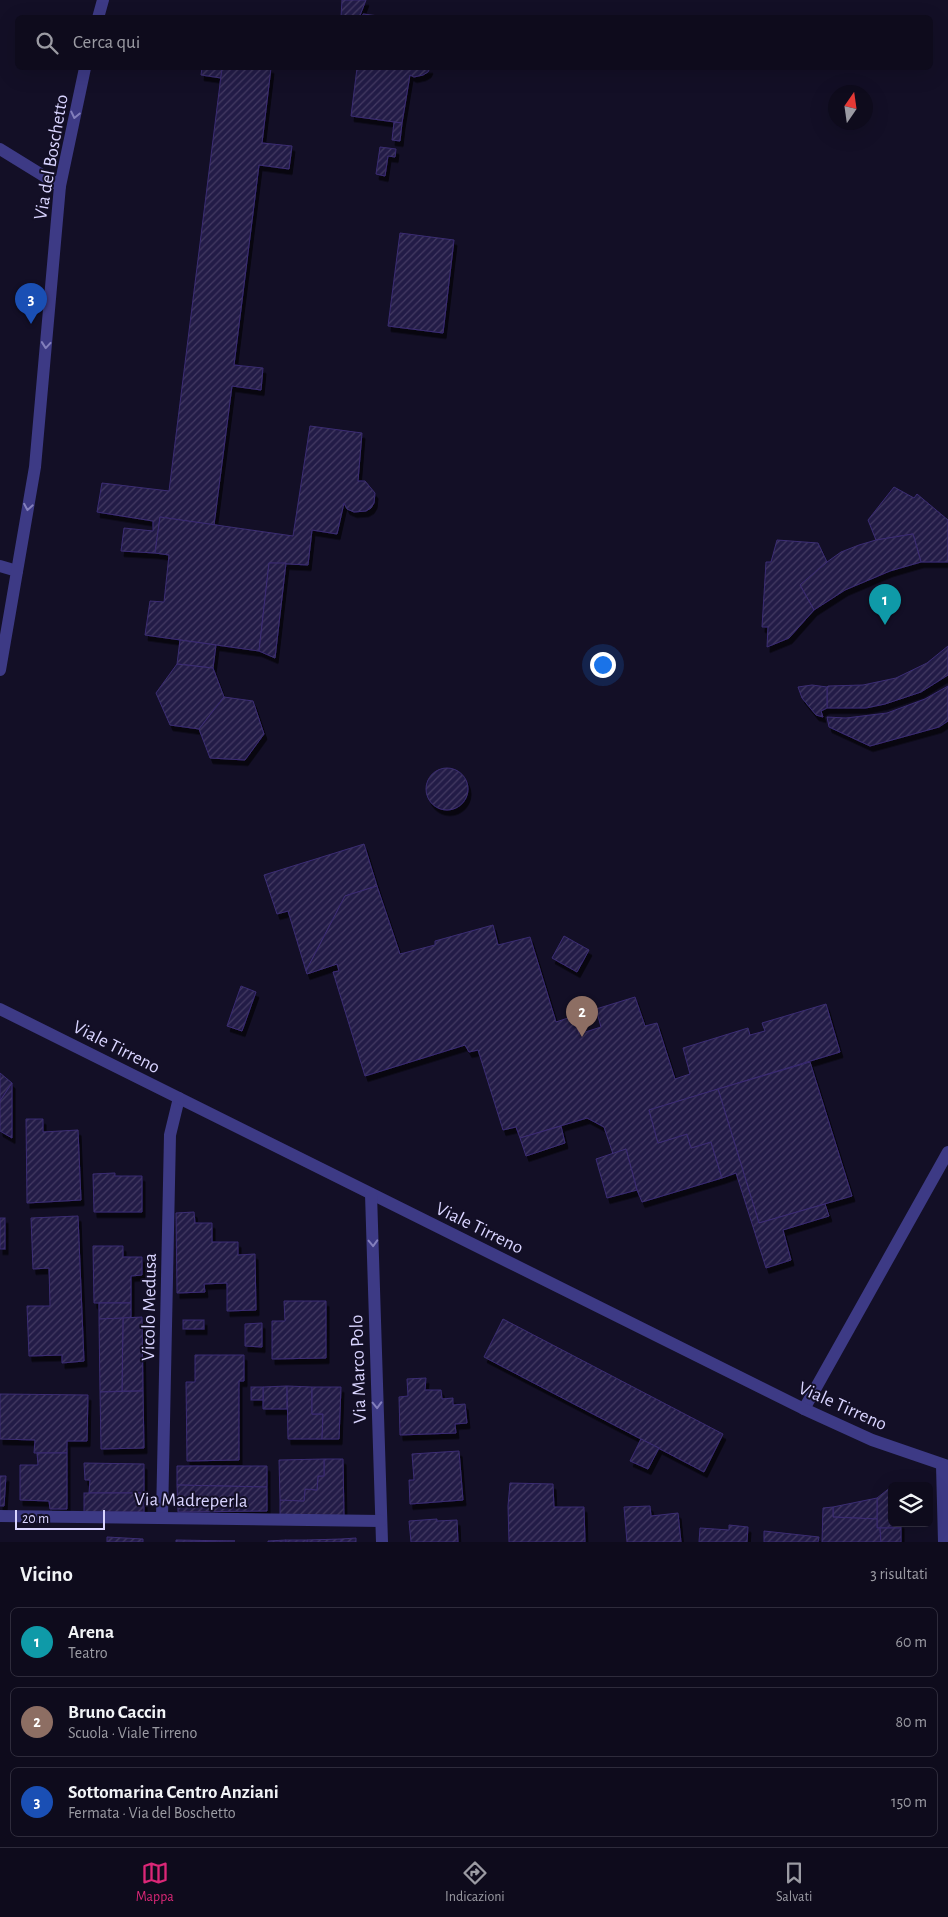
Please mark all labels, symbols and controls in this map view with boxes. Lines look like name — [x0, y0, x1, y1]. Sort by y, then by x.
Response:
search box — [15, 15, 933, 70]
icon: search — [33, 29, 61, 57]
text: Cerca qui — [73, 33, 140, 52]
north arrow — [828, 85, 873, 130]
street label: Via del Boschetto — [31, 93, 72, 222]
one-way arrow — [70, 111, 81, 120]
pin: 3 — [15, 283, 47, 324]
one-way arrow — [40, 342, 51, 350]
one-way arrow — [23, 502, 33, 511]
pin: 1 — [869, 584, 901, 625]
your location — [590, 652, 616, 678]
pin: 2 — [566, 996, 598, 1037]
street label: Viale Tirreno — [70, 1017, 163, 1077]
street label: Viale Tirreno — [433, 1199, 526, 1258]
one-way arrow — [367, 1239, 378, 1247]
street label: Vicolo Medusa — [139, 1253, 160, 1361]
street label: Via Marco Polo — [347, 1314, 370, 1424]
street label: Viale Tirreno — [795, 1378, 890, 1434]
one-way arrow — [372, 1401, 383, 1409]
map controls — [888, 1482, 933, 1527]
button: layers — [888, 1482, 933, 1527]
street label: Via Madreperla — [134, 1490, 248, 1511]
scale bar — [15, 1507, 105, 1530]
text: 20 m — [22, 1512, 49, 1526]
text: Vicino — [20, 1564, 73, 1585]
text: 3 risultati — [870, 1566, 928, 1582]
text: Arena — [68, 1623, 114, 1642]
text: 1 — [34, 1634, 40, 1650]
text: 60 m — [896, 1634, 927, 1650]
text: Teatro — [68, 1645, 108, 1661]
text: Bruno Caccin — [68, 1703, 166, 1722]
text: 2 — [33, 1714, 41, 1730]
text: 80 m — [896, 1714, 927, 1730]
text: Scuola · Viale Tirreno — [68, 1725, 197, 1741]
text: Sottomarina Centro Anziani — [68, 1783, 279, 1802]
text: 3 — [34, 1794, 40, 1810]
text: 150 m — [891, 1794, 927, 1810]
text: Fermata · Via del Boschetto — [68, 1805, 236, 1821]
tab: Mappa — [136, 1859, 174, 1906]
tab: Indicazioni — [445, 1859, 505, 1906]
tab: Salvati — [776, 1859, 812, 1906]

